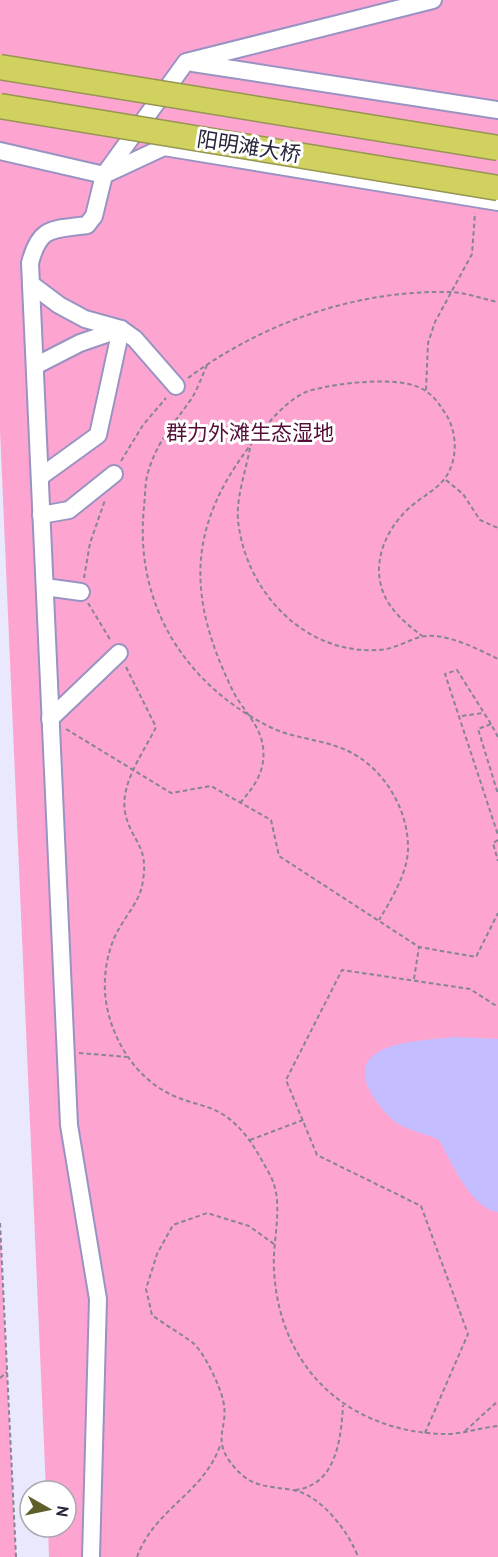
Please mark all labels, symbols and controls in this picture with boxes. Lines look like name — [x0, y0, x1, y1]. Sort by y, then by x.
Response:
street label: 阳明滩大桥 — [195, 125, 303, 168]
park label: 群力外滩生态湿地 — [166, 419, 334, 446]
north arrow — [18, 1479, 78, 1539]
text: N — [52, 1505, 74, 1518]

